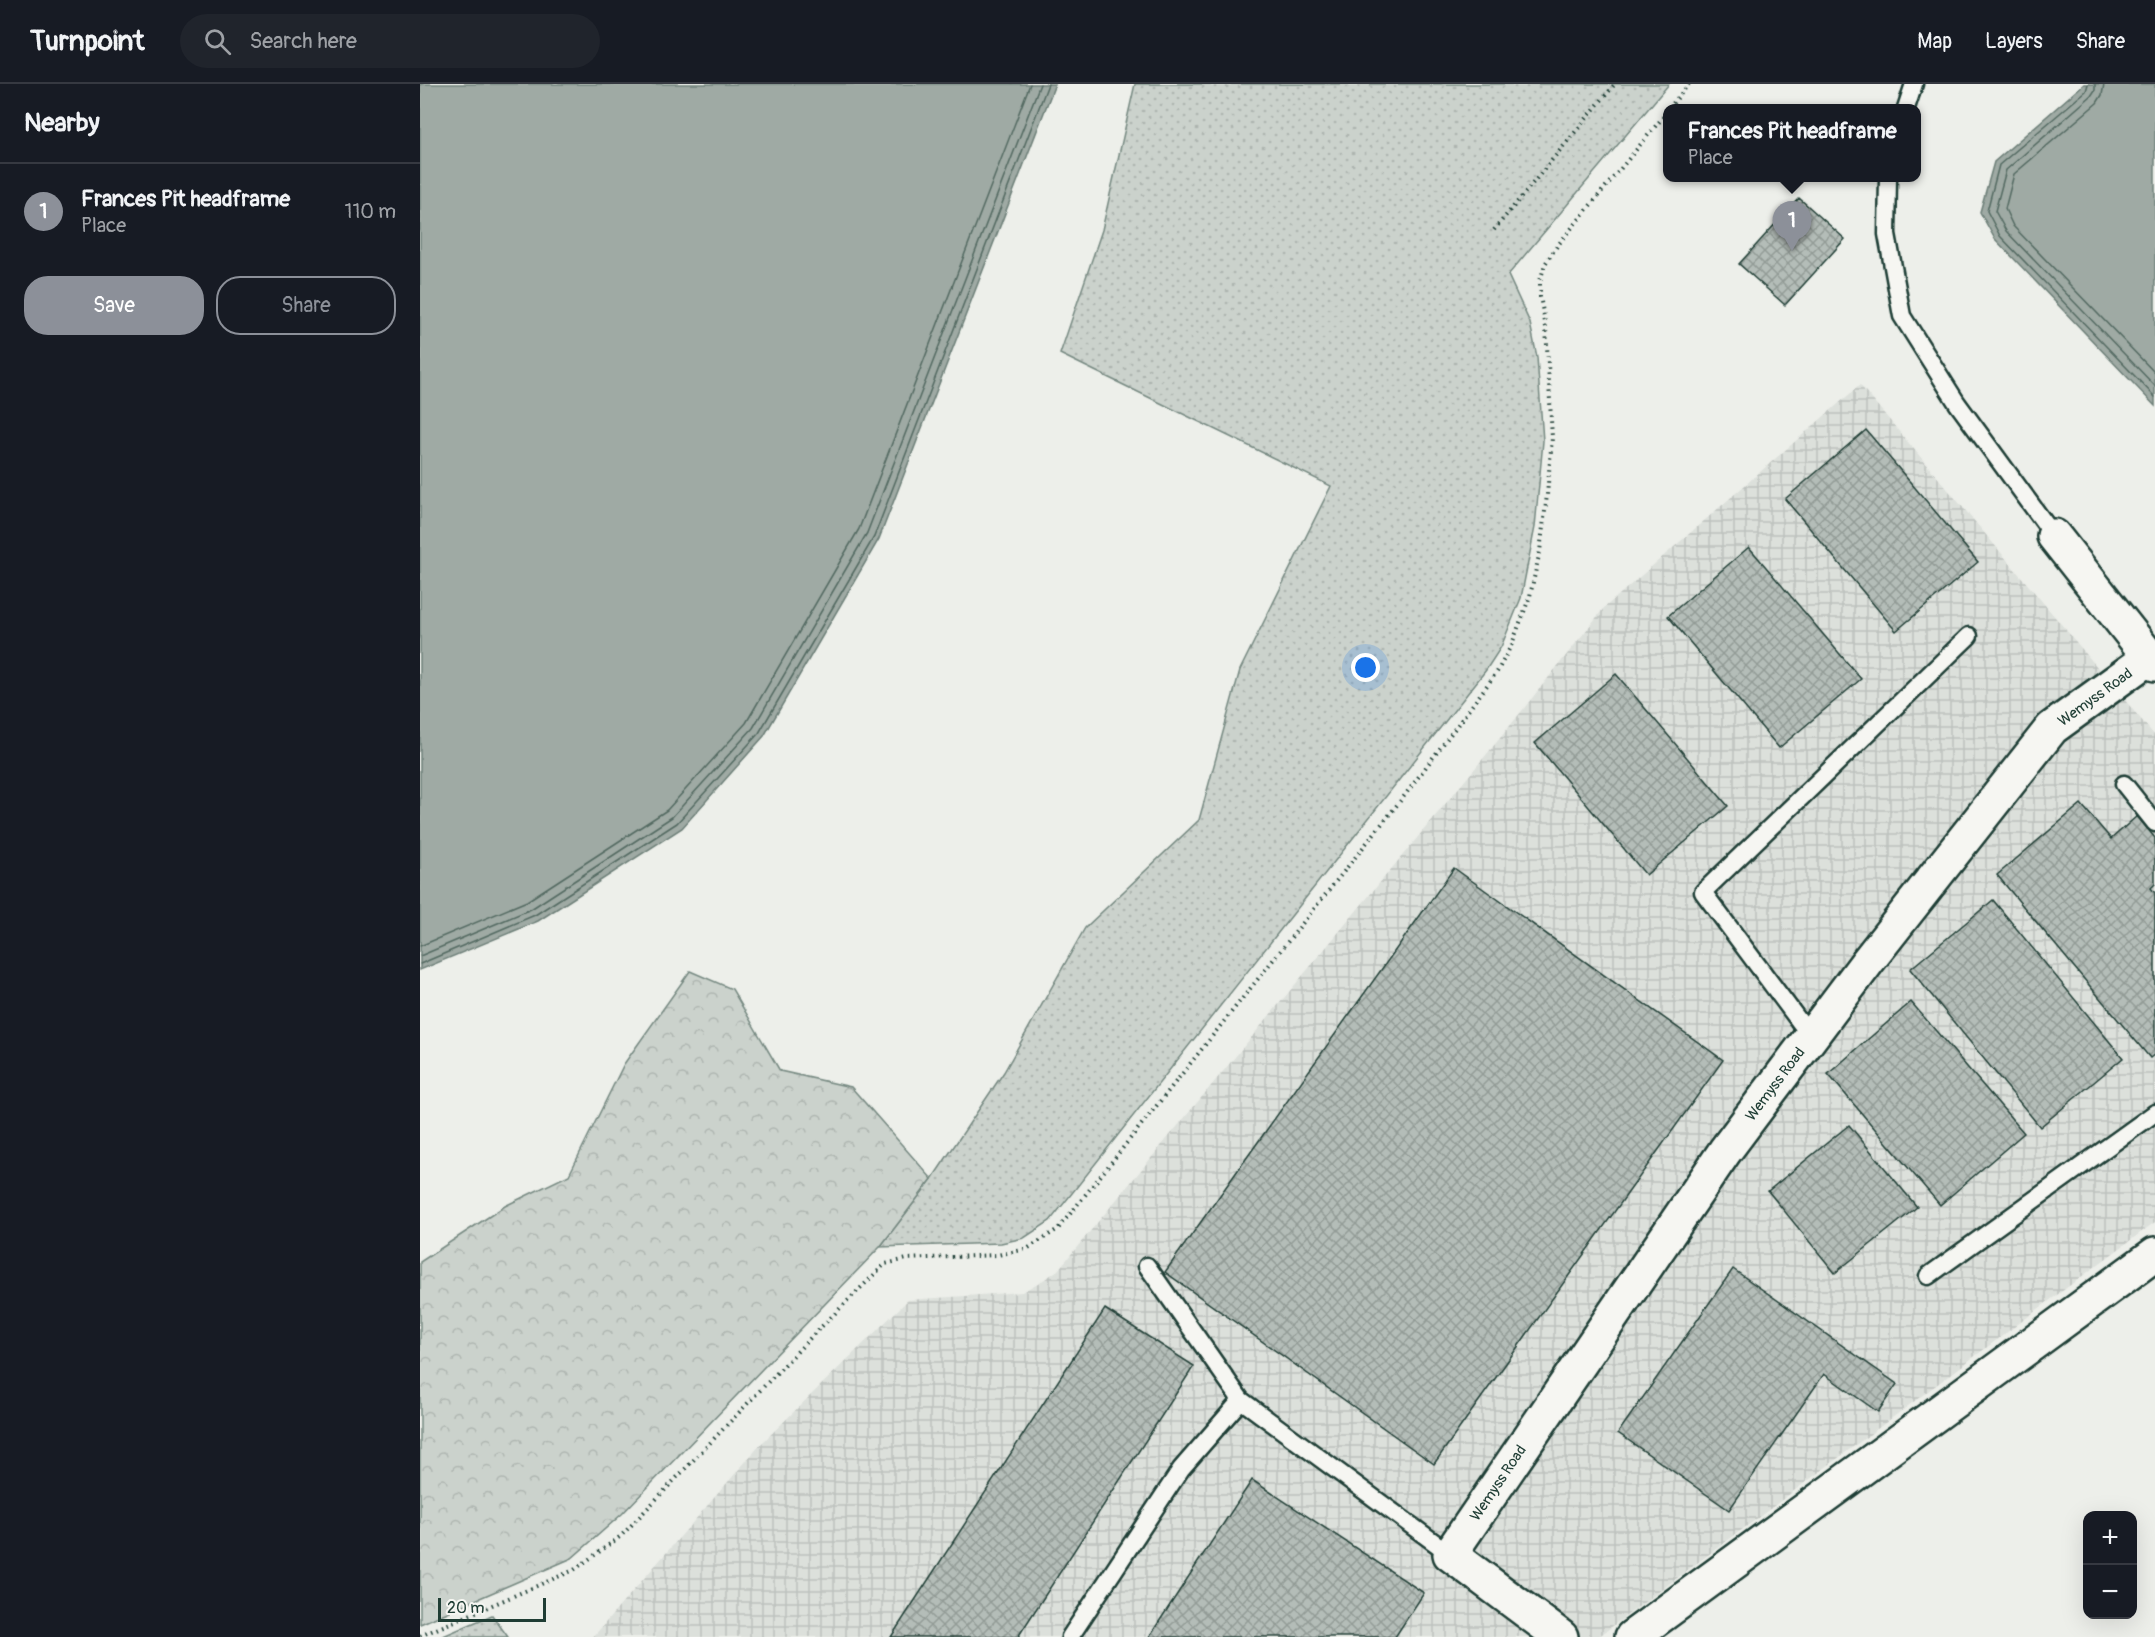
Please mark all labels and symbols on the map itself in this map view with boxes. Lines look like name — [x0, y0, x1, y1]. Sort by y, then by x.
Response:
pin: 1 — [1772, 202, 1812, 251]
your location — [1351, 653, 1380, 682]
street label: Wemyss Road — [2054, 664, 2136, 731]
street label: Wemyss Road — [1741, 1044, 1809, 1125]
street label: Wemyss Road — [1466, 1442, 1531, 1525]
scale bar — [438, 1595, 546, 1622]

